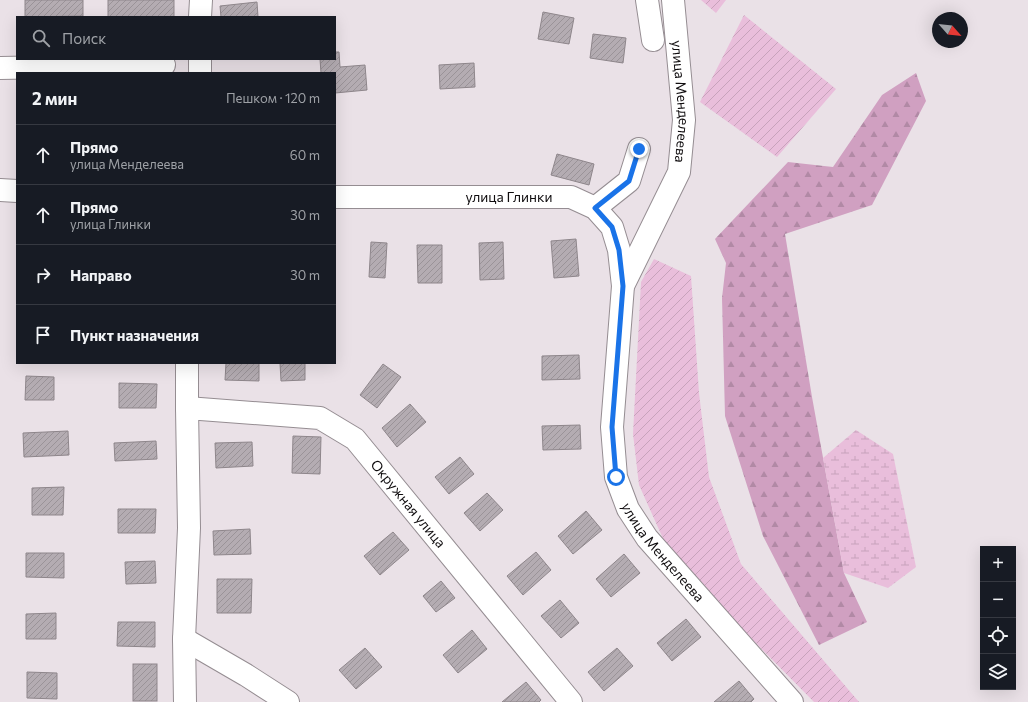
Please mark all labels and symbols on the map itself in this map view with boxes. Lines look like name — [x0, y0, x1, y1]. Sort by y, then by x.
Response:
north arrow — [932, 12, 968, 48]
street label: улица Менделеева — [669, 40, 693, 164]
route end — [630, 140, 648, 158]
street label: улица Глинки — [465, 188, 553, 205]
street label: Окружная улица — [367, 456, 450, 551]
route start — [607, 468, 625, 486]
street label: улица Менделеева — [618, 500, 708, 605]

